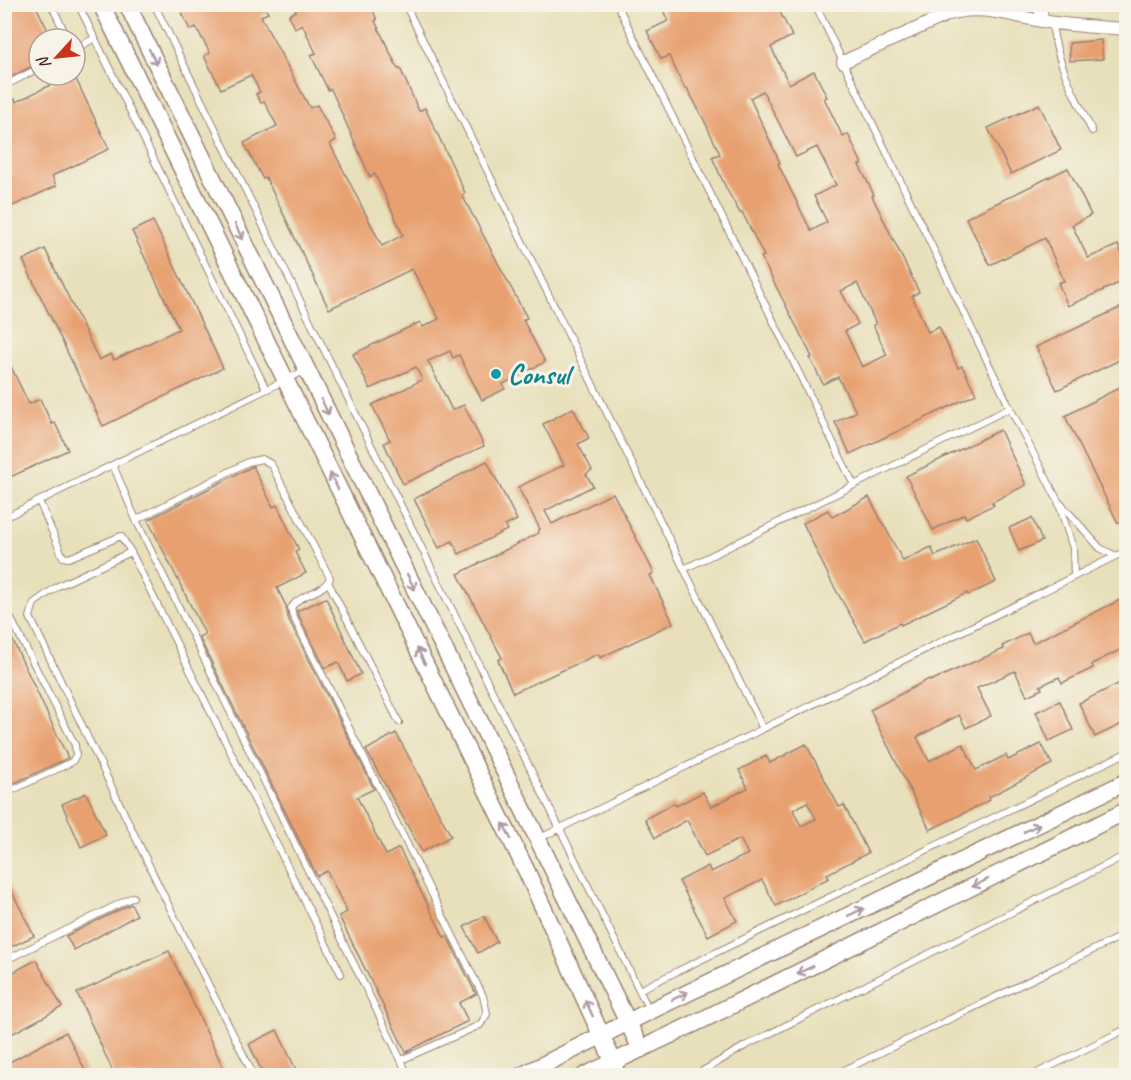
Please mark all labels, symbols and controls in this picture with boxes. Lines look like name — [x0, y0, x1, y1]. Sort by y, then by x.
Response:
north arrow — [27, 27, 87, 87]
one-way arrow — [147, 48, 159, 65]
text: N — [32, 52, 56, 72]
one-way arrow — [233, 223, 245, 240]
place label: Consul — [508, 357, 575, 392]
marker: Consul — [489, 367, 503, 381]
one-way arrow — [320, 397, 332, 415]
one-way arrow — [328, 473, 340, 491]
one-way arrow — [406, 572, 418, 590]
one-way arrow — [414, 648, 426, 666]
one-way arrow — [1023, 821, 1041, 833]
one-way arrow — [500, 823, 512, 841]
one-way arrow — [971, 878, 989, 890]
one-way arrow — [847, 905, 865, 917]
one-way arrow — [797, 964, 815, 976]
one-way arrow — [671, 989, 689, 1001]
one-way arrow — [583, 999, 594, 1017]

